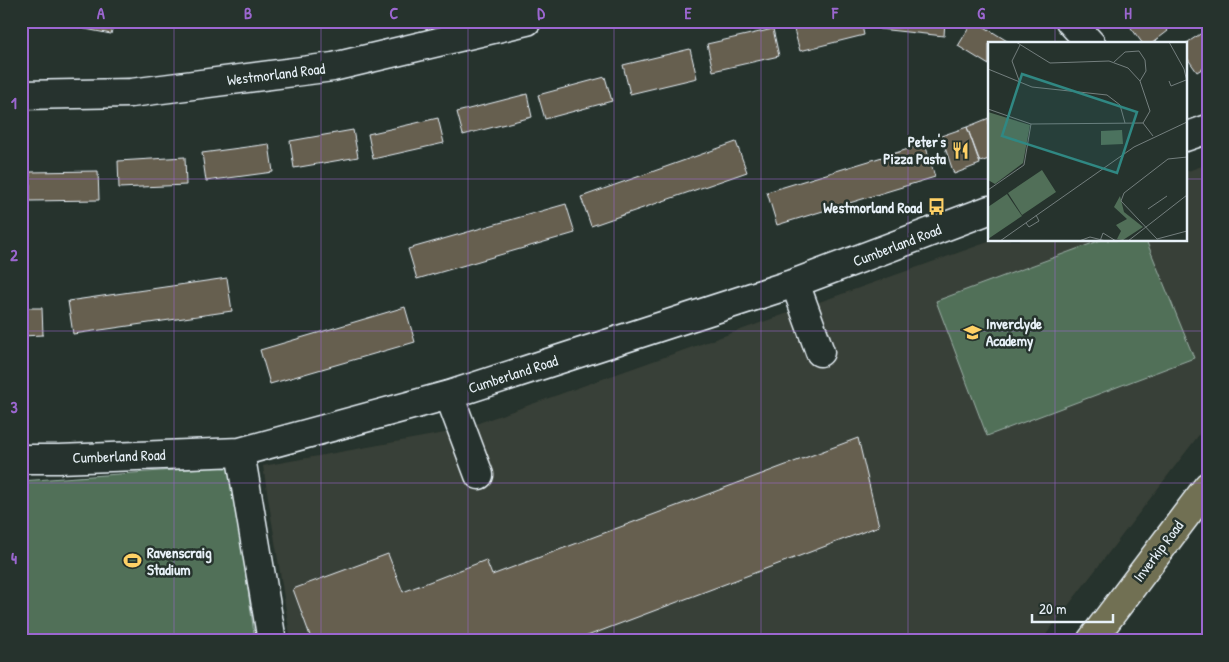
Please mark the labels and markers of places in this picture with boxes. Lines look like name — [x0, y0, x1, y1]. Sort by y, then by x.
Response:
place label: Peter's Pizza Pasta — [883, 131, 946, 169]
restaurant icon: Peter's Pizza Pasta — [950, 140, 970, 160]
place label: Westmorland Road — [823, 197, 922, 218]
bus stop icon: Westmorland Road — [926, 197, 946, 217]
place label: Inverclyde Academy — [986, 313, 1042, 352]
school or university icon: Inverclyde Academy — [962, 322, 982, 342]
place label: Ravenscraig Stadium — [147, 542, 212, 580]
sports icon: Ravenscraig Stadium — [123, 551, 143, 571]

